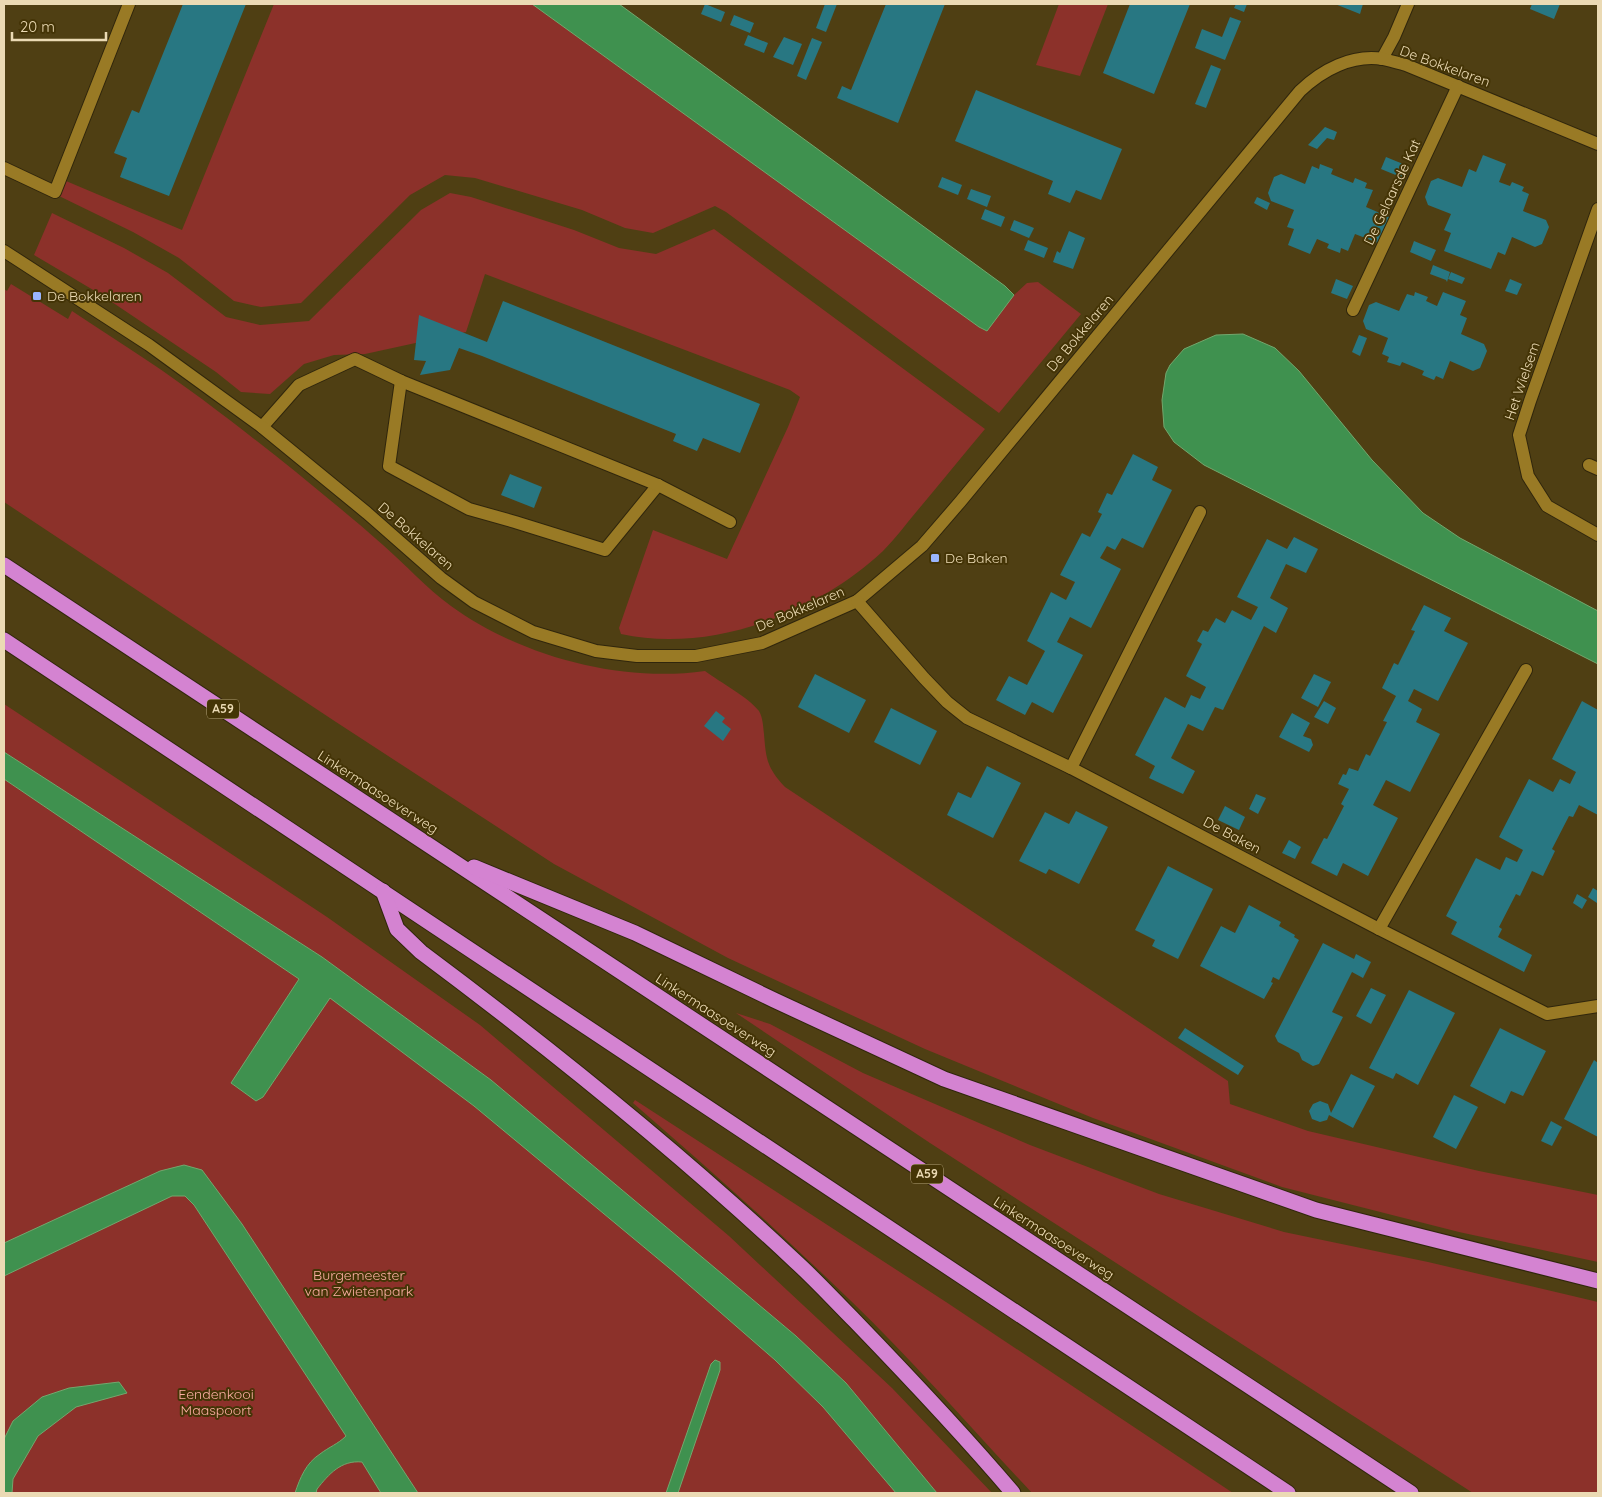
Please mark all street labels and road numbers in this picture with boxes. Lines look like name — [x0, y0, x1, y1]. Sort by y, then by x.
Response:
street label: De Bokkelaren — [1397, 41, 1493, 91]
street label: De Gelaarsde Kat — [1360, 136, 1425, 248]
street label: De Bokkelaren — [1043, 291, 1117, 375]
street label: Het Wielsem — [1500, 340, 1544, 422]
street label: De Bokkelaren — [374, 498, 458, 574]
street label: De Bokkelaren — [753, 582, 847, 636]
road number: A59 — [207, 700, 239, 719]
street label: Linkermaasoeverweg — [314, 746, 442, 838]
street label: De Baken — [1200, 812, 1264, 858]
street label: Linkermaasoeverweg — [652, 969, 780, 1061]
road number: A59 — [911, 1164, 943, 1184]
street label: Linkermaasoeverweg — [990, 1192, 1118, 1284]

